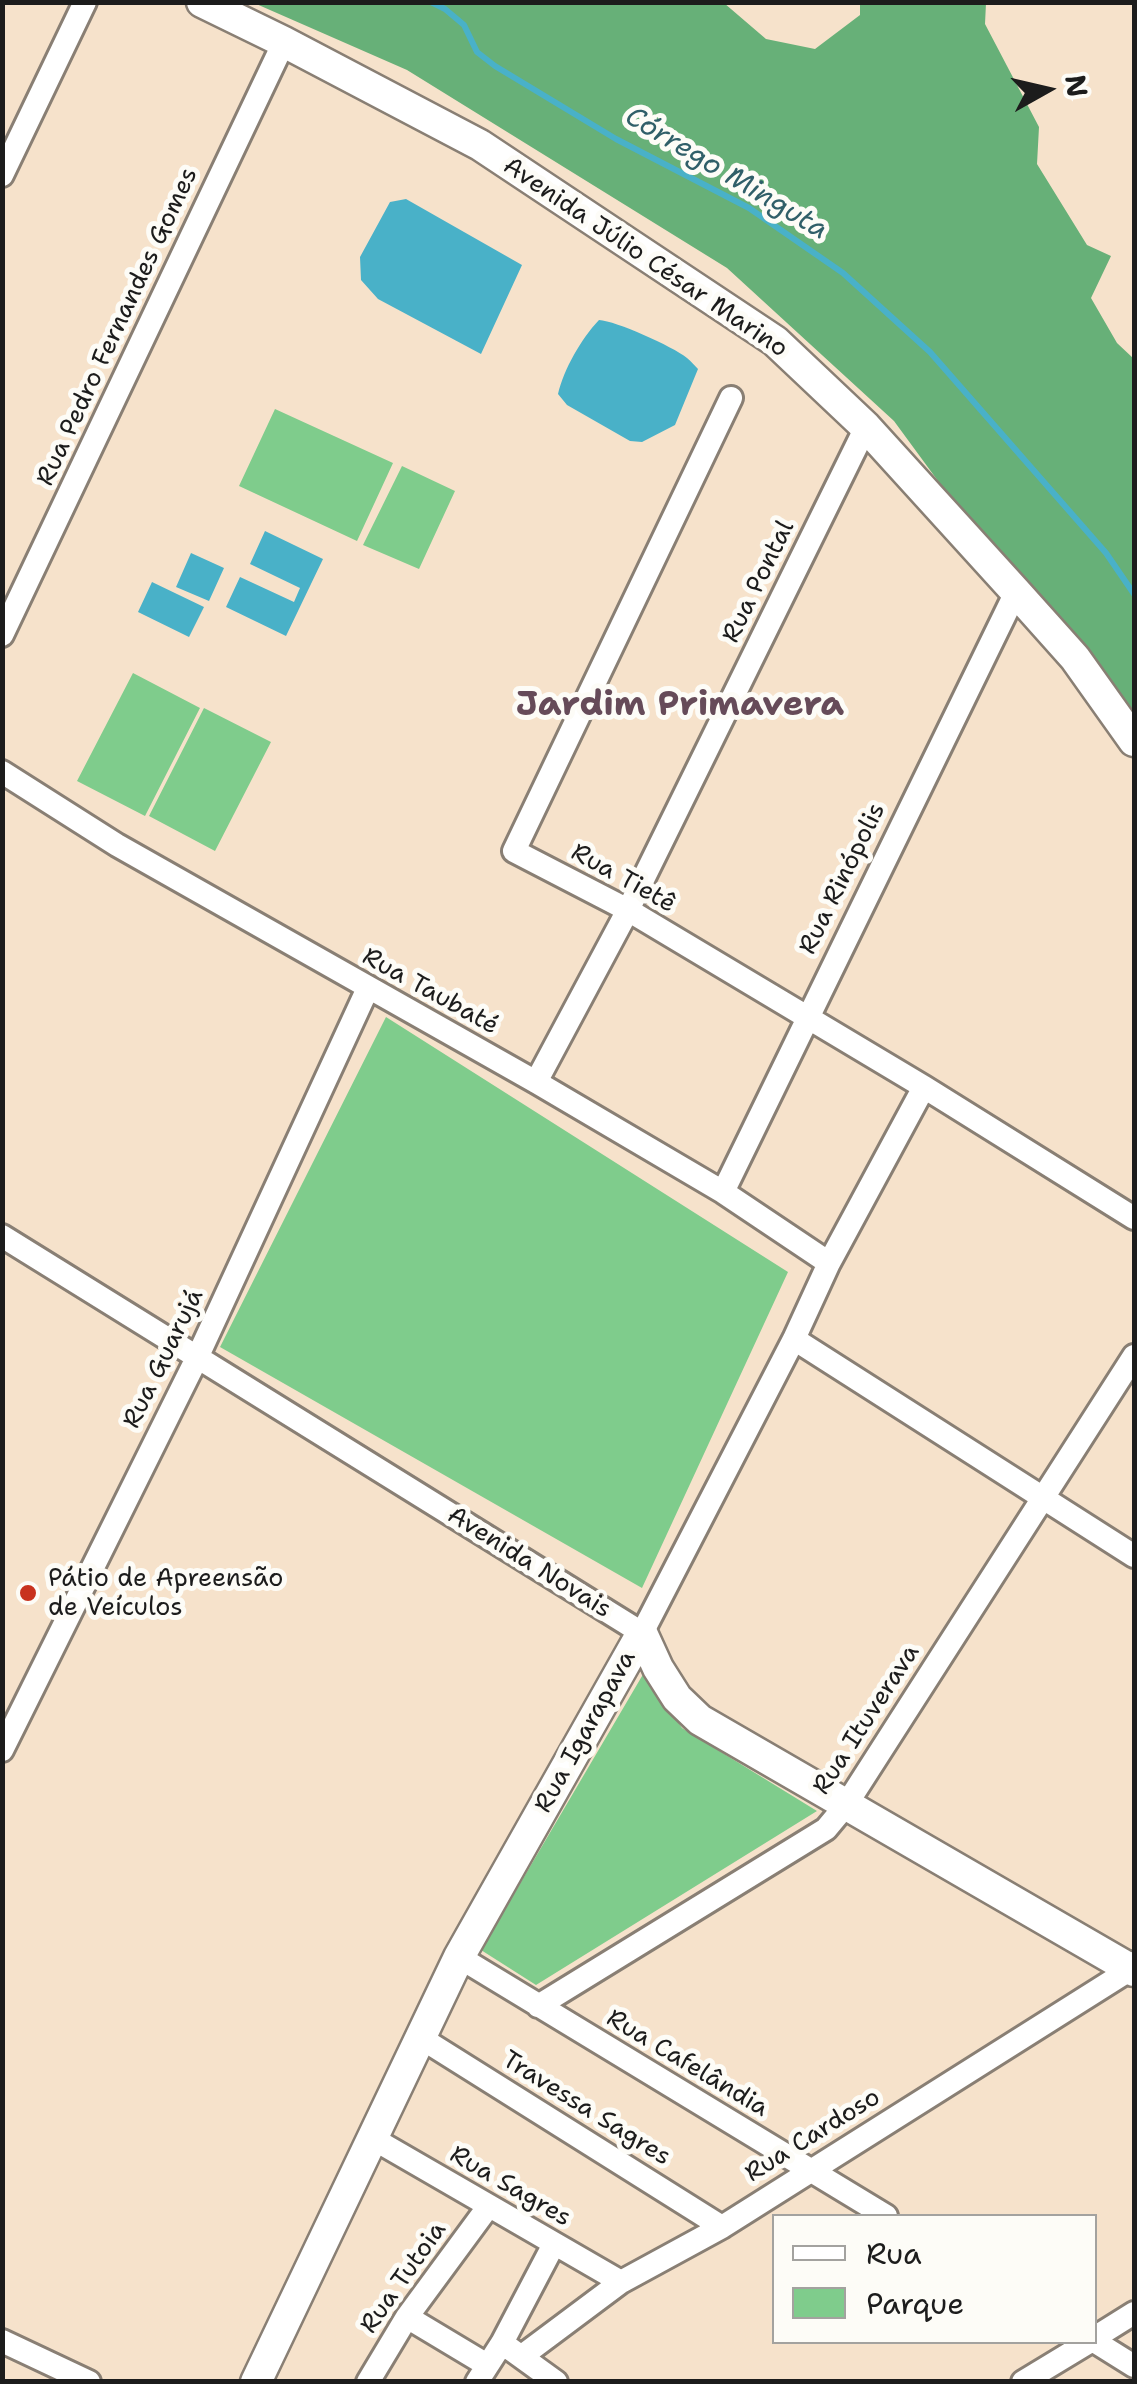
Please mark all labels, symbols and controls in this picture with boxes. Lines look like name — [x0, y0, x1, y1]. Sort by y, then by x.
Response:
north arrow — [997, 40, 1097, 140]
text: N — [1056, 72, 1097, 99]
water label: Córrego Minguta — [619, 100, 833, 248]
street label: Avenida Júlio César Marino — [497, 151, 793, 365]
street label: Rua Pedro Fernandes Gomes — [31, 163, 205, 491]
street label: Rua Pontal — [717, 516, 801, 648]
district label: Jardim Primavera — [516, 685, 844, 727]
street label: Rua Rinópolis — [793, 798, 893, 960]
street label: Rua Tietê — [565, 838, 681, 920]
street label: Rua Taubaté — [357, 942, 503, 1042]
street label: Rua Guarujá — [117, 1285, 211, 1433]
street label: Avenida Novais — [442, 1501, 616, 1625]
place label: Pátio de Apreensão de Veículos — [48, 1564, 283, 1623]
marker: Pátio de Apreensão de Veículos — [17, 1582, 39, 1604]
street label: Rua Ituverava — [807, 1639, 927, 1801]
street label: Rua Igarapava — [529, 1646, 643, 1818]
street label: Rua Cafelândia — [601, 2004, 773, 2124]
street label: Travessa Sagres — [496, 2045, 676, 2173]
street label: Rua Cardoso — [740, 2083, 886, 2189]
street label: Rua Sagres — [444, 2140, 576, 2234]
legend — [772, 2214, 1097, 2344]
street label: Rua Tutoia — [355, 2216, 453, 2340]
text: Rua — [866, 2233, 922, 2274]
text: Parque — [866, 2283, 964, 2324]

